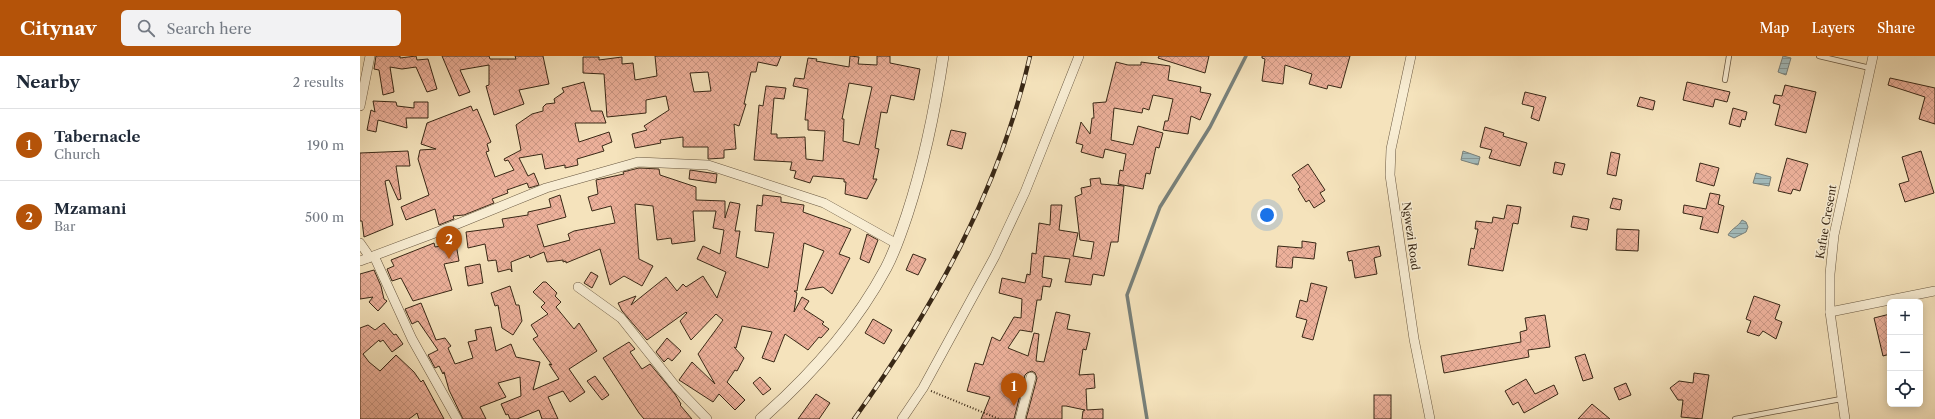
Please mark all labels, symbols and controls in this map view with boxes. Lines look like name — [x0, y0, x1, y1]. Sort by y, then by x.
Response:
search box — [121, 10, 401, 46]
text: Citynav — [20, 17, 97, 40]
icon: search — [135, 17, 157, 39]
text: Search here — [167, 19, 252, 38]
text: Map — [1759, 19, 1789, 37]
text: Layers — [1811, 19, 1855, 37]
text: Share — [1877, 19, 1915, 37]
text: Nearby — [16, 72, 80, 92]
text: 2 results — [293, 74, 344, 90]
text: Tabernacle — [54, 127, 141, 146]
text: 1 — [26, 137, 32, 153]
text: 190 m — [307, 137, 344, 153]
text: Church — [54, 146, 100, 162]
street label: Kafue Cresent — [1813, 184, 1839, 260]
text: Mzamani — [54, 199, 126, 218]
street label: Ngwezi Road — [1399, 201, 1423, 271]
your location — [1257, 205, 1277, 225]
text: 2 — [25, 209, 33, 225]
text: 500 m — [305, 209, 344, 225]
text: Bar — [54, 218, 75, 234]
pin: 2 — [436, 226, 462, 259]
map controls — [1887, 299, 1923, 407]
button: + — [1887, 299, 1923, 335]
button: − — [1887, 335, 1923, 371]
button: locate — [1887, 371, 1923, 407]
pin: 1 — [1001, 373, 1027, 406]

